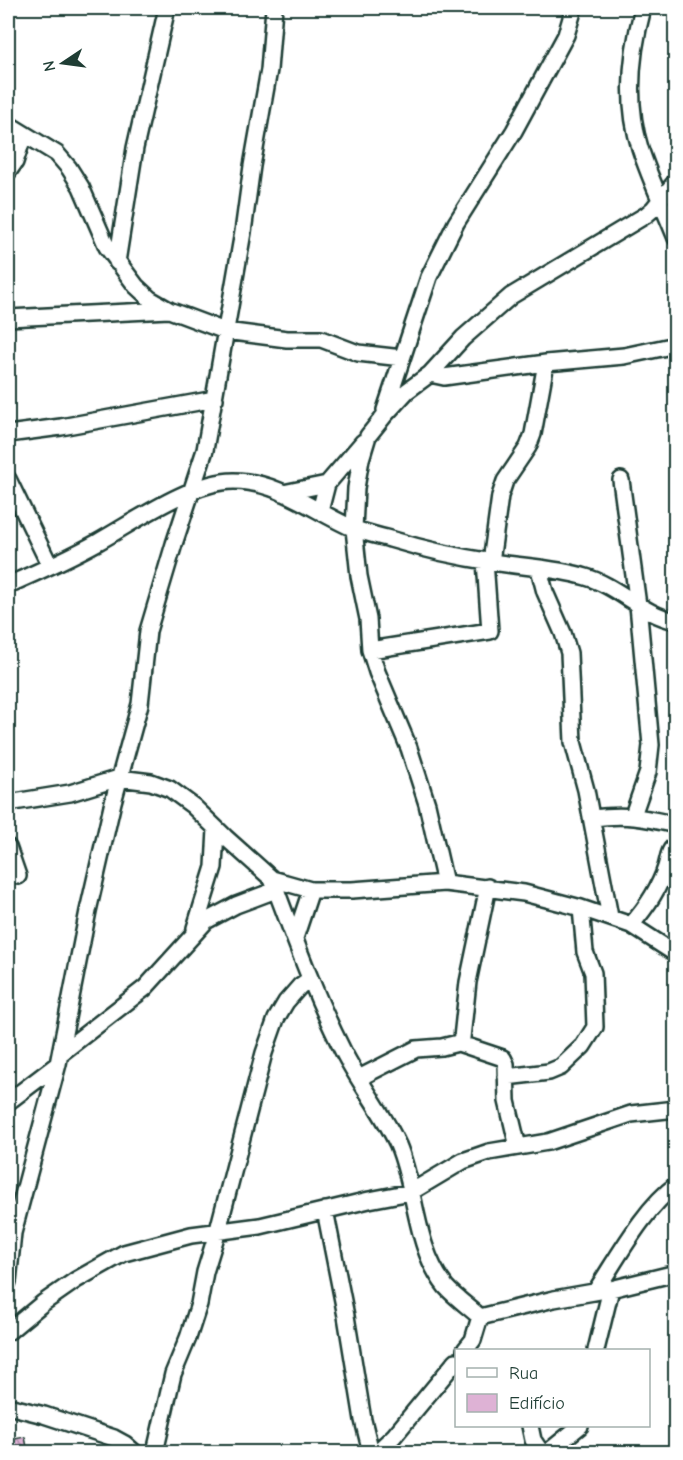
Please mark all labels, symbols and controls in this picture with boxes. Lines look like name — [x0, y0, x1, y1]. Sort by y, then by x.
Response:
north arrow — [33, 33, 93, 93]
text: N — [39, 59, 59, 73]
legend — [455, 1349, 650, 1427]
text: Rua — [509, 1363, 538, 1384]
text: Edifício — [509, 1393, 565, 1414]

